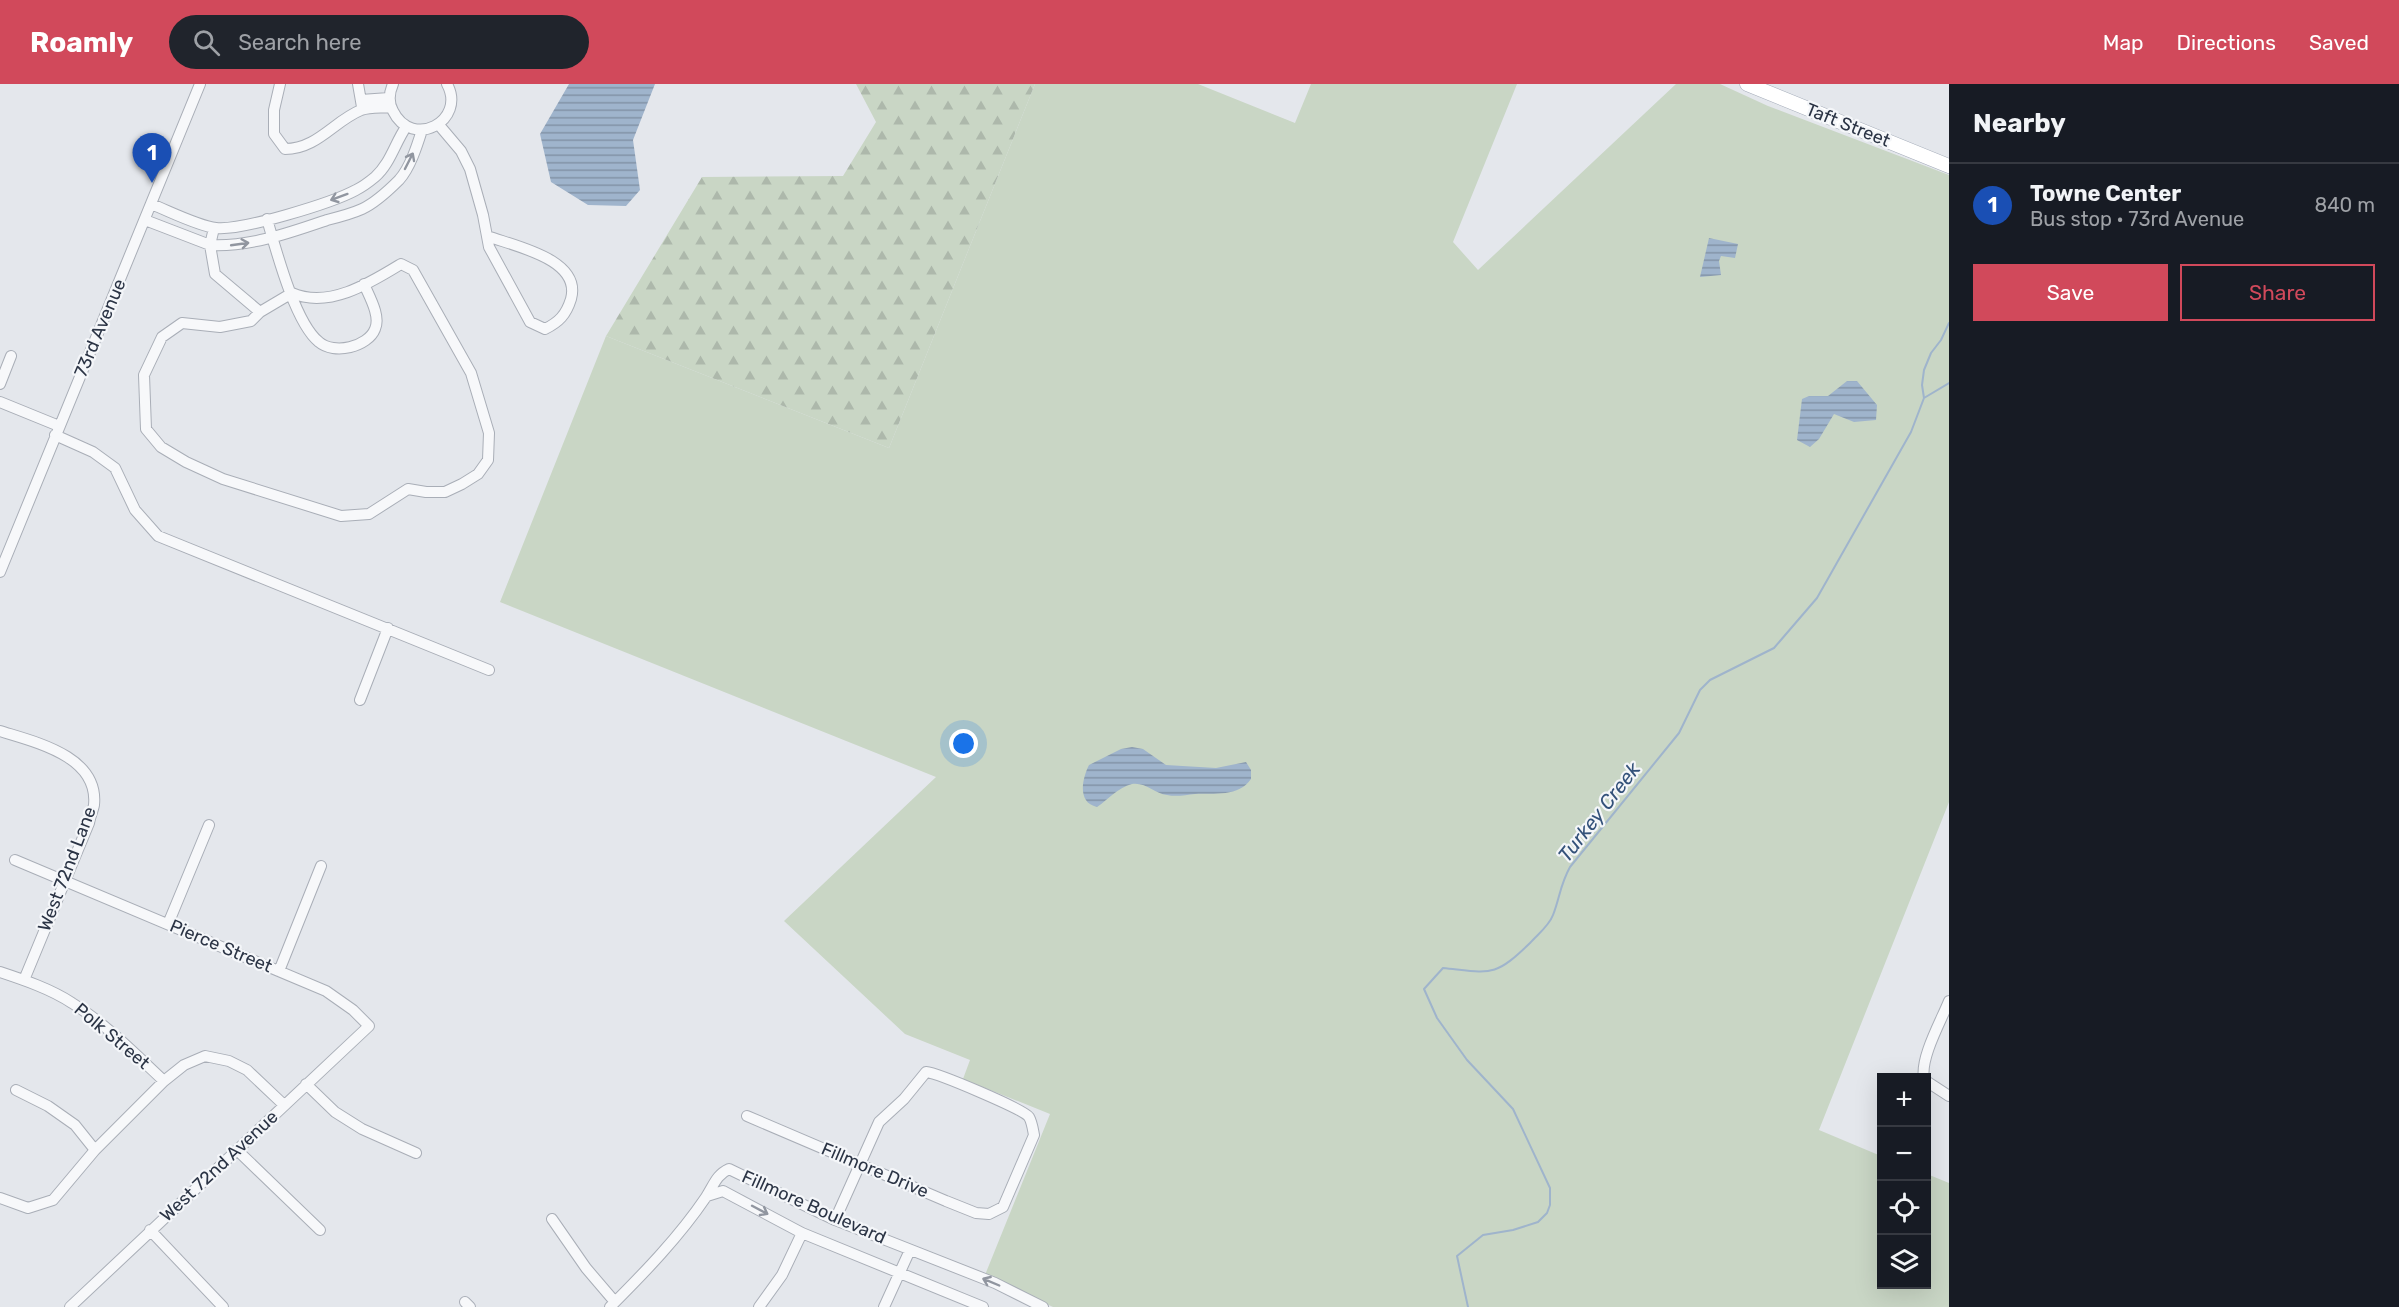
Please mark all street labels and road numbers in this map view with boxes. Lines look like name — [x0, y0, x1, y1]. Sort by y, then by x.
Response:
street label: Taft Street — [1803, 98, 1893, 152]
street label: 73rd Avenue — [69, 276, 131, 380]
street label: West 72nd Lane — [33, 804, 101, 934]
street label: Pierce Street — [166, 915, 276, 977]
street label: Polk Street — [70, 998, 154, 1074]
street label: West 72nd Avenue — [155, 1106, 283, 1226]
street label: Fillmore Drive — [818, 1138, 932, 1202]
street label: Fillmore Boulevard — [739, 1165, 889, 1249]

